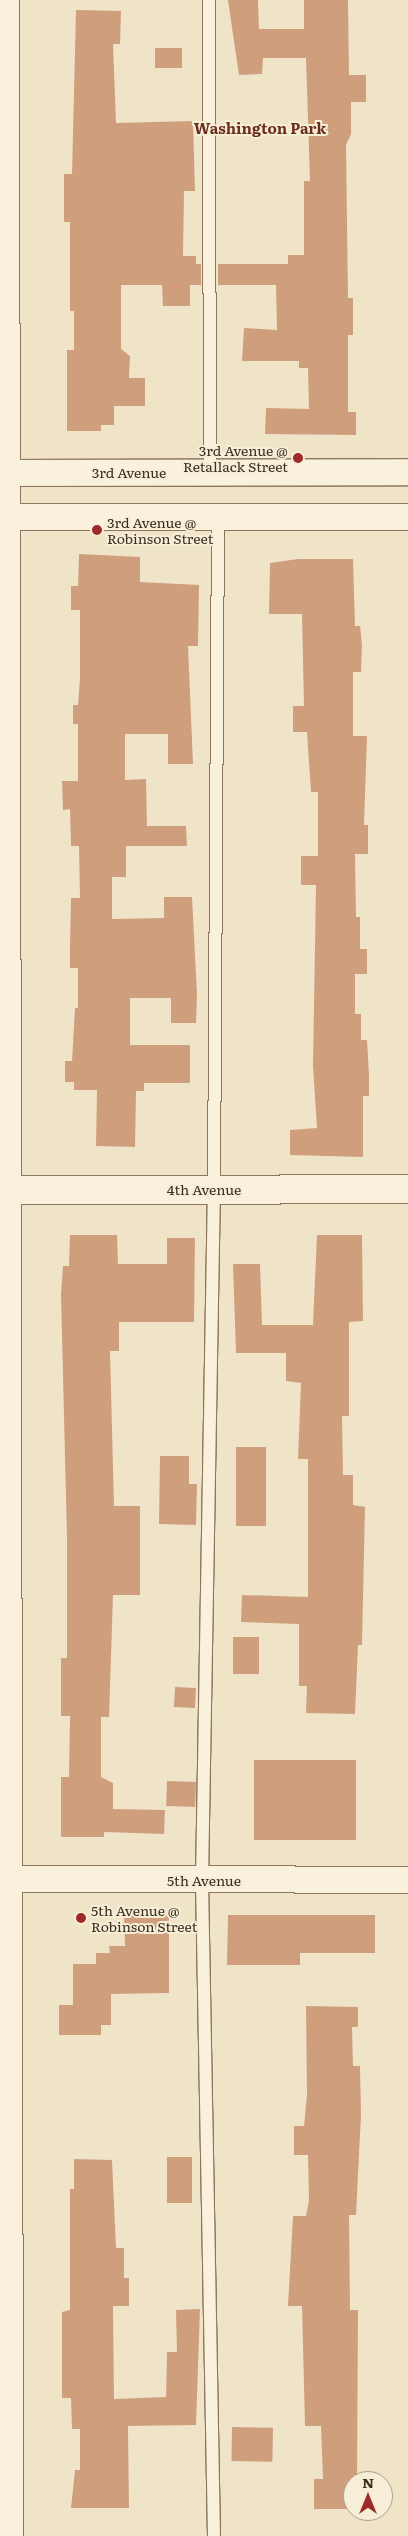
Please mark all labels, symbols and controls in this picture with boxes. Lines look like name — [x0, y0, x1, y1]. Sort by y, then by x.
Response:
district label: Washington Park — [194, 119, 326, 137]
place label: 3rd Avenue @ Retallack Street — [183, 442, 288, 474]
marker: 3rd Avenue @ Retallack Street — [292, 452, 304, 464]
street label: 3rd Avenue — [92, 464, 166, 480]
place label: 3rd Avenue @ Robinson Street — [107, 514, 213, 546]
marker: 3rd Avenue @ Robinson Street — [91, 524, 103, 536]
street label: 4th Avenue — [167, 1181, 241, 1197]
street label: 5th Avenue — [167, 1872, 241, 1888]
place label: 5th Avenue @ Robinson Street — [91, 1902, 197, 1934]
marker: 5th Avenue @ Robinson Street — [75, 1912, 87, 1924]
north arrow — [343, 2471, 393, 2521]
text: N — [362, 2472, 374, 2492]

